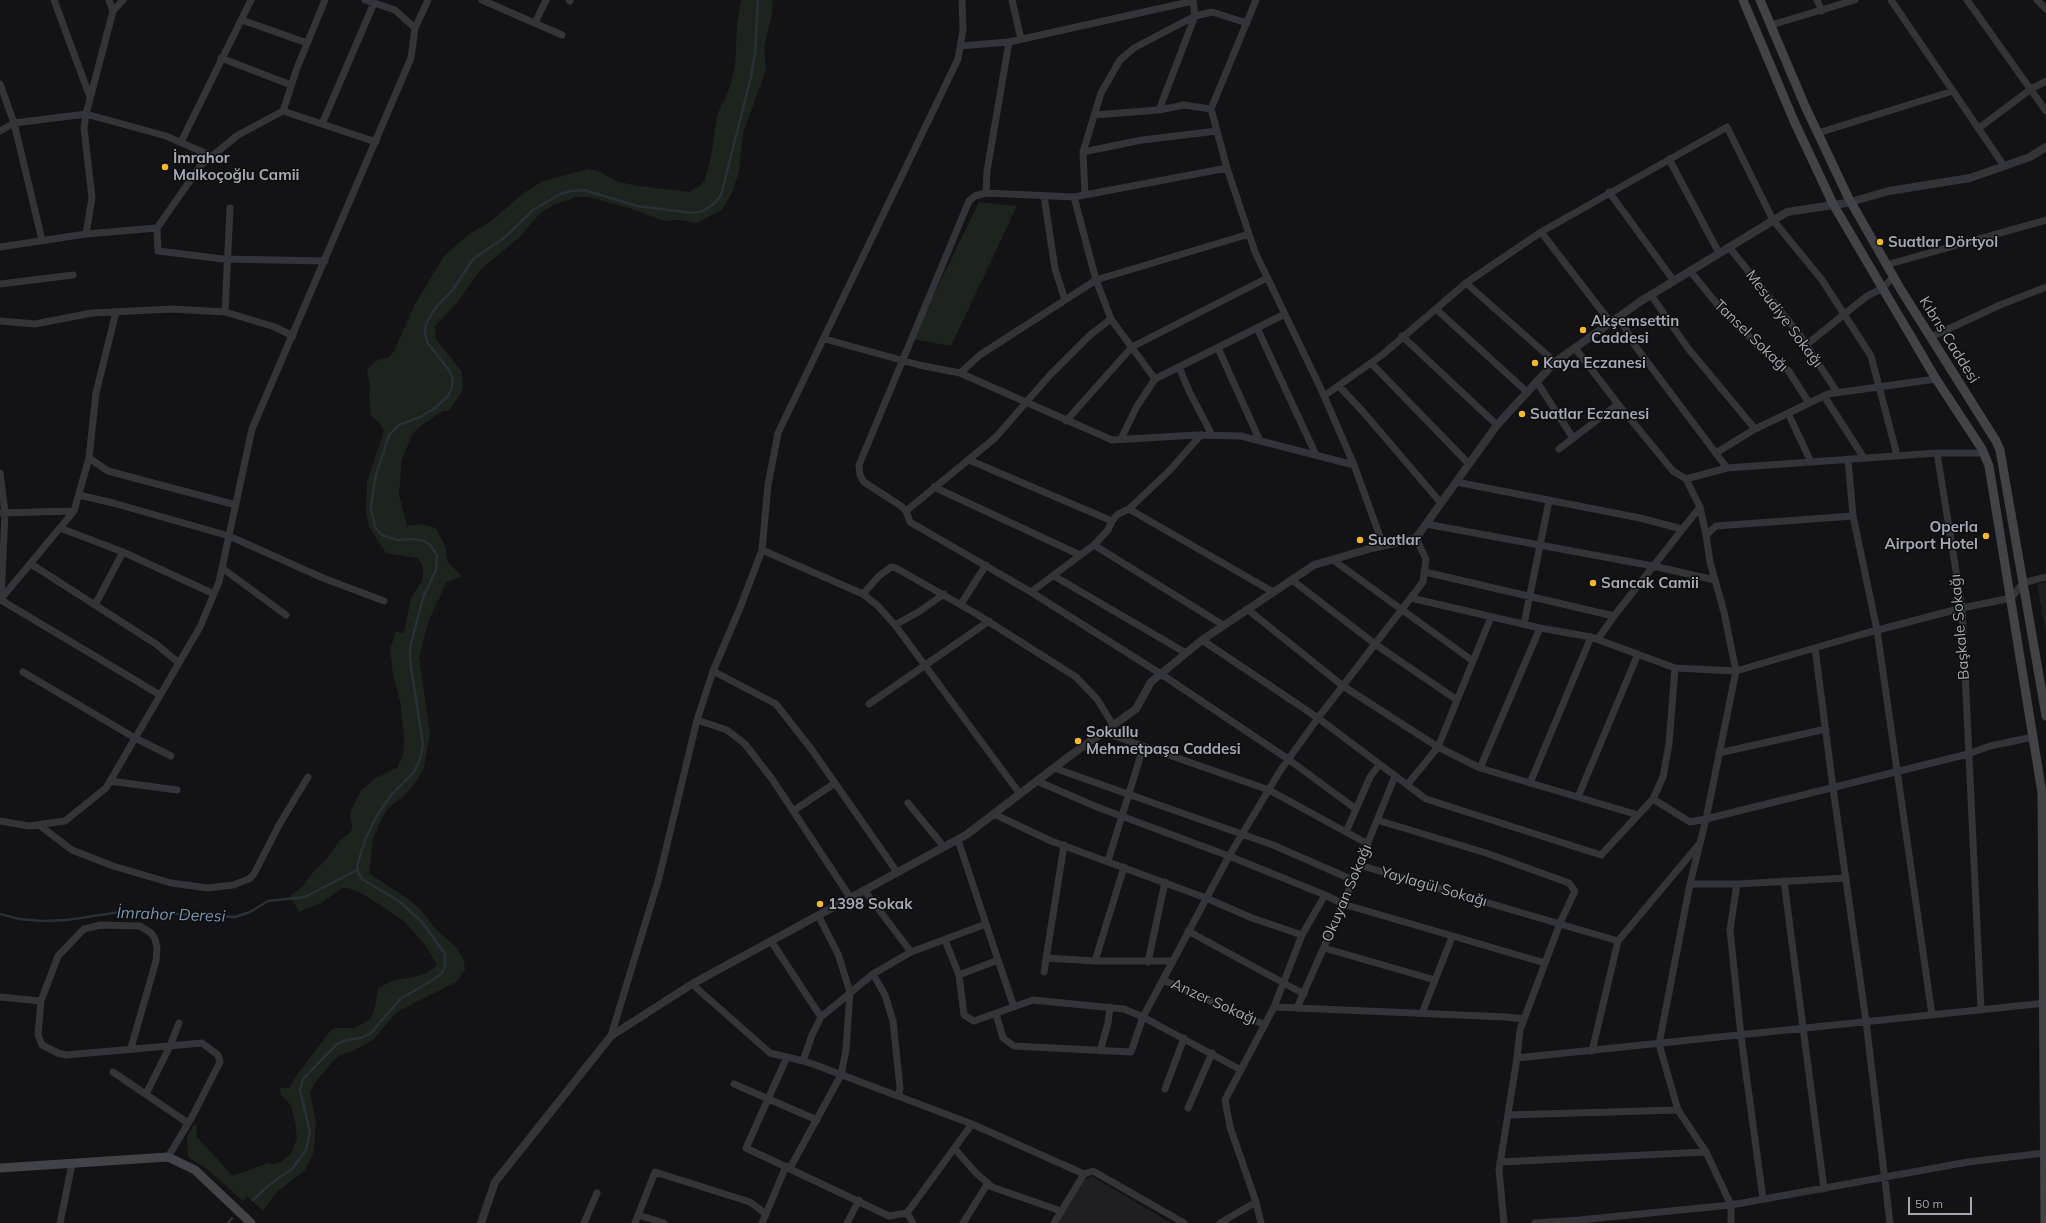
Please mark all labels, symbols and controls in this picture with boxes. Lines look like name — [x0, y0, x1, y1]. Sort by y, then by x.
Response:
place label: İmrahor Malkoçoğlu Camii — [173, 149, 299, 184]
marker: İmrahor Malkoçoğlu Camii — [160, 162, 170, 172]
place label: Suatlar Dörtyol — [1888, 233, 1998, 251]
marker: Suatlar Dörtyol — [1875, 237, 1885, 247]
street label: Mesudiye Sokağı — [1742, 267, 1826, 371]
street label: Kıbrıs Caddesi — [1915, 293, 1983, 387]
street label: Tansel Sokağı — [1710, 296, 1792, 376]
place label: Akşemsettin Caddesi — [1591, 312, 1679, 347]
marker: Akşemsettin Caddesi — [1578, 325, 1588, 335]
place label: Kaya Eczanesi — [1543, 354, 1646, 372]
marker: Kaya Eczanesi — [1530, 358, 1540, 368]
place label: Suatlar Eczanesi — [1530, 405, 1649, 423]
marker: Suatlar Eczanesi — [1517, 409, 1527, 419]
place label: Operla Airport Hotel — [1884, 518, 1978, 553]
place label: Suatlar — [1368, 531, 1421, 549]
marker: Operla Airport Hotel — [1981, 531, 1991, 541]
marker: Suatlar — [1355, 535, 1365, 545]
street label: Başkale Sokağı — [1946, 573, 1974, 681]
place label: Sancak Camii — [1601, 574, 1699, 592]
marker: Sancak Camii — [1588, 578, 1598, 588]
place label: Sokullu Mehmetpaşa Caddesi — [1086, 723, 1241, 758]
marker: Sokullu Mehmetpaşa Caddesi — [1073, 736, 1083, 746]
street label: Okuyan Sokağı — [1318, 841, 1376, 945]
street label: Yaylagül Sokağı — [1379, 863, 1489, 911]
place label: 1398 Sokak — [828, 895, 912, 913]
marker: 1398 Sokak — [815, 899, 825, 909]
water label: İmrahor Deresi — [116, 904, 226, 926]
street label: Anzer Sokağı — [1168, 975, 1260, 1029]
scale bar — [1910, 1189, 1974, 1215]
text: 50 m — [1915, 1196, 1943, 1211]

